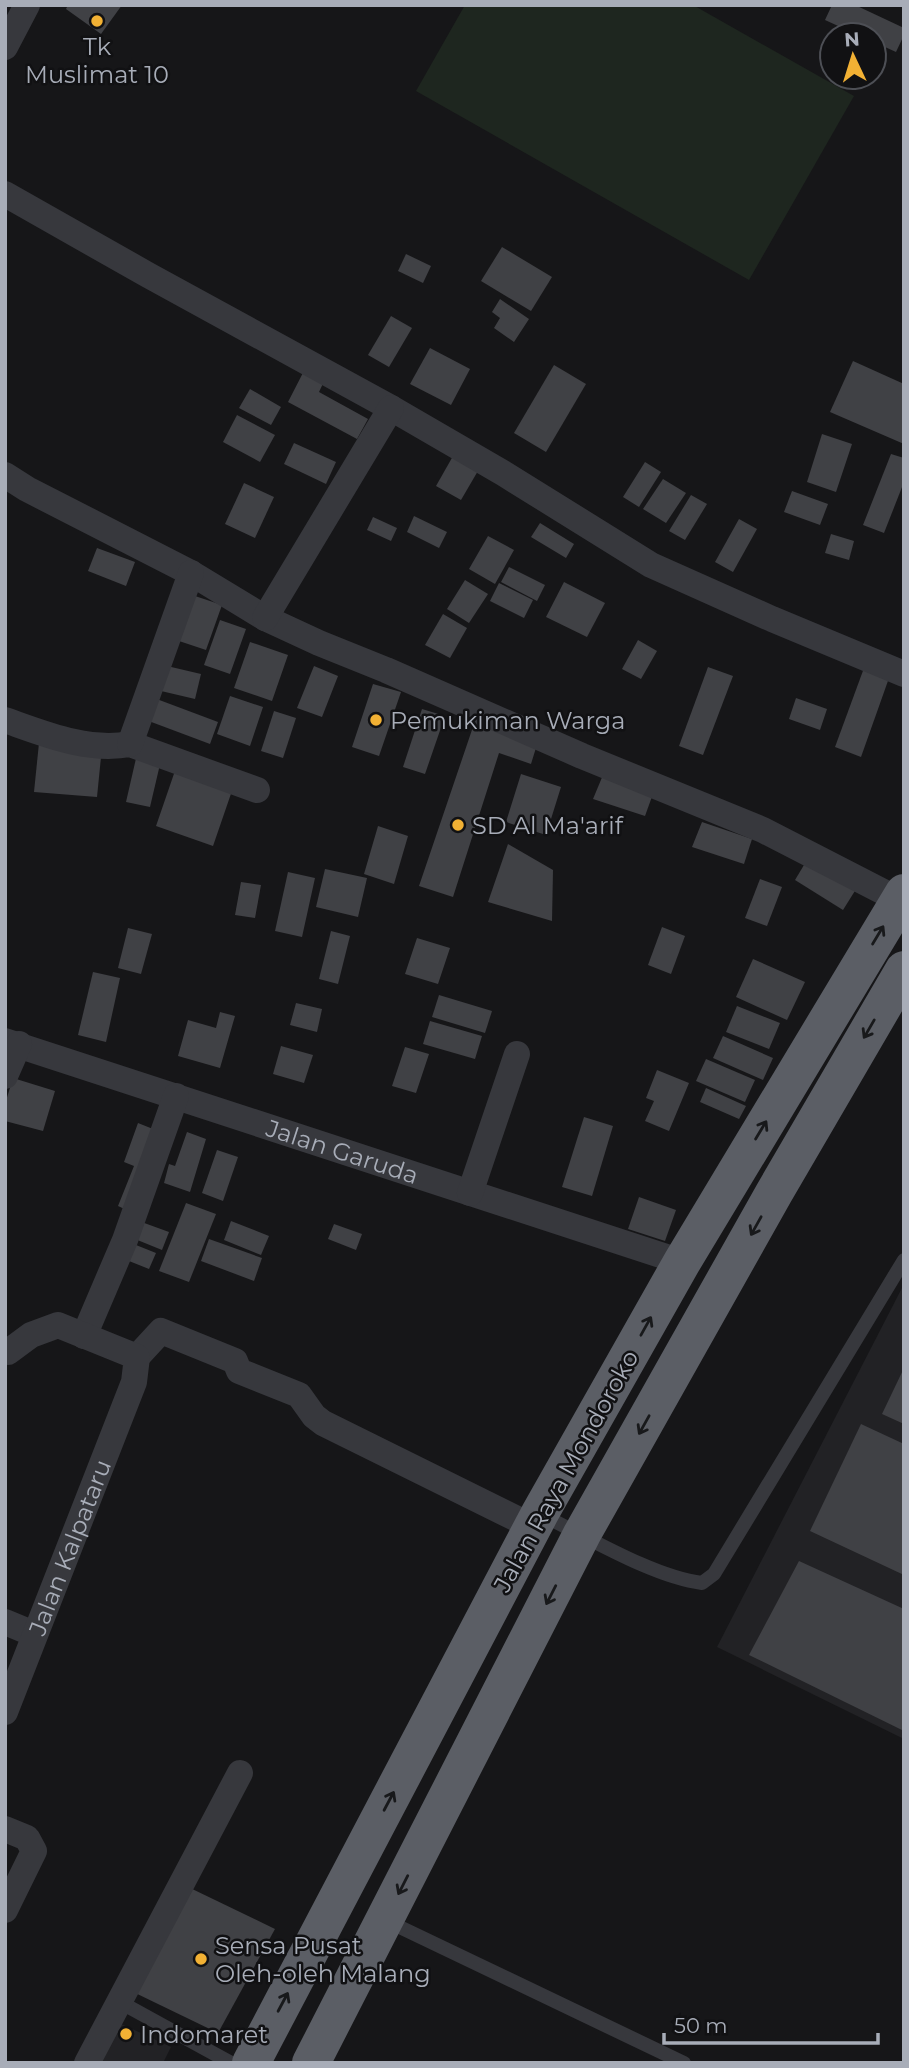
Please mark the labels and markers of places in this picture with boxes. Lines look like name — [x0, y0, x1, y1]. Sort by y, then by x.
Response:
marker: Tk Muslimat 10 — [89, 13, 105, 29]
place label: Tk Muslimat 10 — [25, 32, 169, 89]
place label: Pemukiman Warga — [390, 706, 625, 735]
marker: Pemukiman Warga — [368, 712, 384, 728]
place label: SD Al Ma'arif — [472, 811, 624, 840]
marker: SD Al Ma'arif — [450, 817, 466, 833]
place label: Sensa Pusat Oleh-oleh Malang — [215, 1931, 431, 1988]
marker: Sensa Pusat Oleh-oleh Malang — [193, 1951, 209, 1967]
place label: Indomaret — [140, 2020, 268, 2049]
marker: Indomaret — [118, 2026, 134, 2042]

